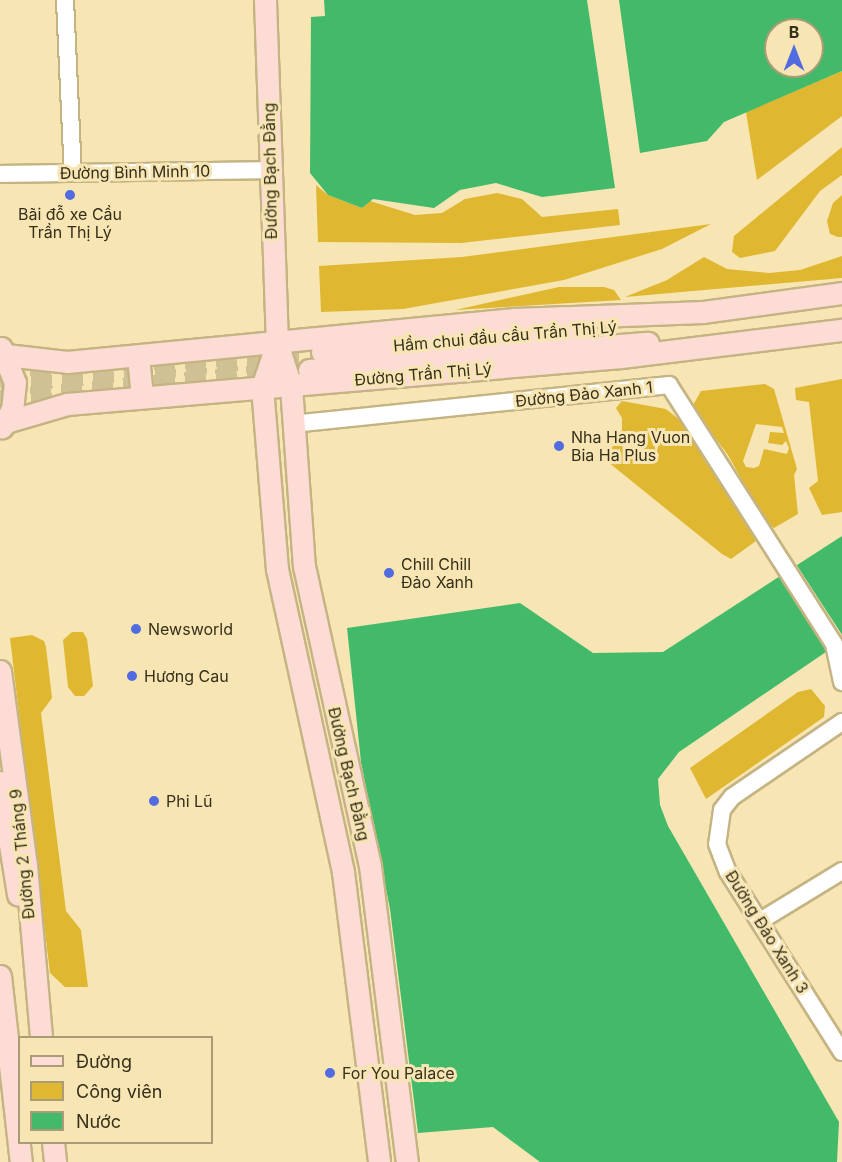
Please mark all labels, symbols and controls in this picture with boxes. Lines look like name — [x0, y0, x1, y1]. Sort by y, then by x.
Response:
north arrow — [764, 18, 824, 78]
text: B — [789, 22, 799, 42]
street label: Đường Bạch Đằng — [259, 103, 281, 239]
street label: Đường Bình Minh 10 — [60, 161, 210, 183]
marker: Bãi đỗ xe Cầu Trần Thị Lý — [63, 188, 77, 202]
place label: Bãi đỗ xe Cầu Trần Thị Lý — [18, 204, 122, 242]
street label: Hầm chui đầu cầu Trần Thị Lý — [392, 317, 618, 355]
street label: Đường Trần Thị Lý — [354, 358, 492, 390]
street label: Đường Đảo Xanh 1 — [514, 377, 654, 411]
place label: Nha Hang Vuon Bia Ha Plus — [571, 427, 690, 465]
marker: Nha Hang Vuon Bia Ha Plus — [552, 439, 566, 453]
place label: Chill Chill Đảo Xanh — [401, 554, 474, 592]
marker: Chill Chill Đảo Xanh — [382, 566, 396, 580]
place label: Newsworld — [148, 619, 233, 639]
marker: Newsworld — [129, 622, 143, 636]
place label: Hương Cau — [144, 666, 229, 686]
marker: Hương Cau — [125, 669, 139, 683]
street label: Đường Bạch Đằng — [324, 705, 374, 843]
street label: Đường 2 Tháng 9 — [6, 788, 38, 920]
place label: Phi Lũ — [166, 791, 213, 811]
marker: Phi Lũ — [147, 794, 161, 808]
street label: Đường Đảo Xanh 3 — [721, 867, 813, 997]
legend — [18, 1036, 213, 1144]
text: Đường — [76, 1051, 132, 1072]
place label: For You Palace — [342, 1063, 455, 1083]
marker: For You Palace — [323, 1066, 337, 1080]
text: Công viên — [76, 1081, 162, 1102]
text: Nước — [76, 1111, 121, 1132]

